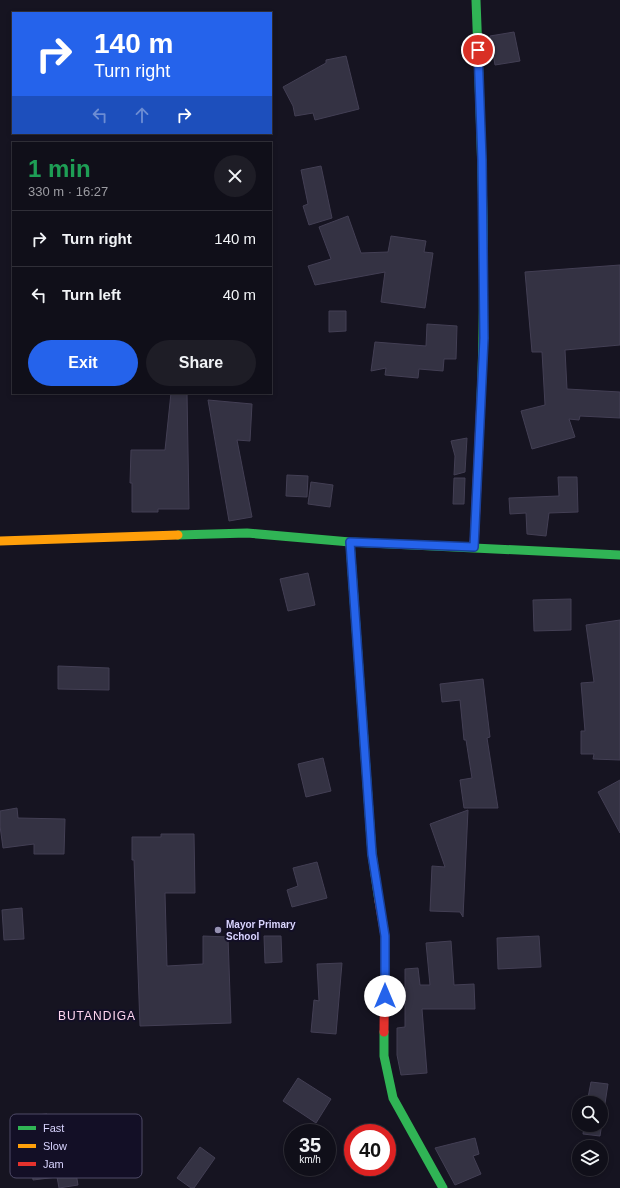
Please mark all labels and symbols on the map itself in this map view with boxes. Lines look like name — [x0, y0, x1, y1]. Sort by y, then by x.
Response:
pin — [461, 33, 495, 67]
place label: Mayor Primary School — [226, 919, 296, 942]
marker: Mayor Primary School — [213, 925, 223, 935]
position arrow — [364, 975, 406, 1017]
district label: BUTANDIGA — [58, 1009, 136, 1023]
legend — [10, 1114, 142, 1178]
text: Fast — [43, 1122, 64, 1134]
speed limit sign: 40 — [344, 1124, 396, 1176]
text: Slow — [43, 1140, 67, 1152]
text: Jam — [43, 1158, 64, 1170]

